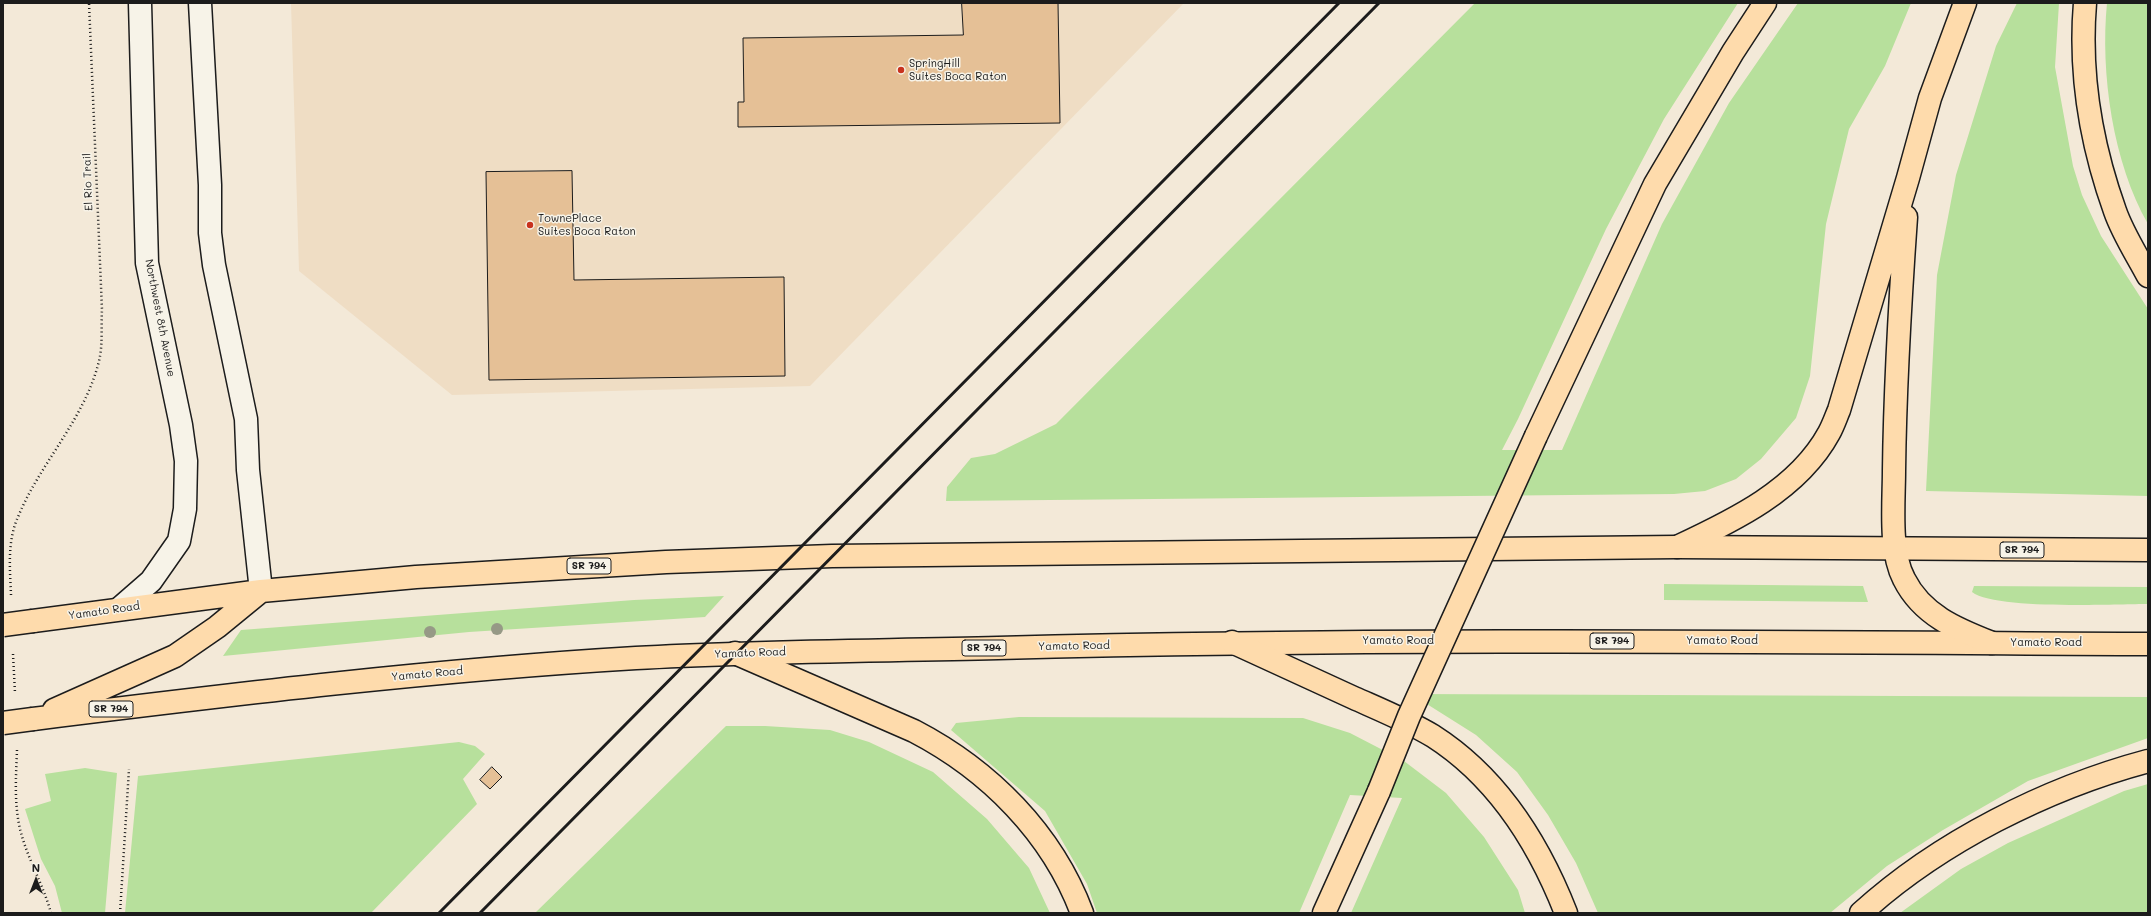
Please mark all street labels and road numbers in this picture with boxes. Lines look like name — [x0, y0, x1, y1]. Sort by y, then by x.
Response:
street label: El Rio Trail — [80, 153, 96, 211]
street label: Northwest 8th Avenue — [142, 258, 178, 378]
road number: SR 794 — [2000, 542, 2044, 558]
road number: SR 794 — [567, 558, 611, 574]
street label: Yamato Road — [67, 599, 141, 623]
road number: SR 794 — [1590, 633, 1634, 649]
street label: Yamato Road — [1362, 634, 1434, 648]
street label: Yamato Road — [1686, 634, 1758, 648]
street label: Yamato Road — [2010, 636, 2082, 650]
street label: Yamato Road — [1038, 639, 1110, 653]
road number: SR 794 — [962, 640, 1006, 656]
street label: Yamato Road — [714, 645, 786, 661]
street label: Yamato Road — [391, 664, 463, 684]
road number: SR 794 — [89, 701, 133, 717]

